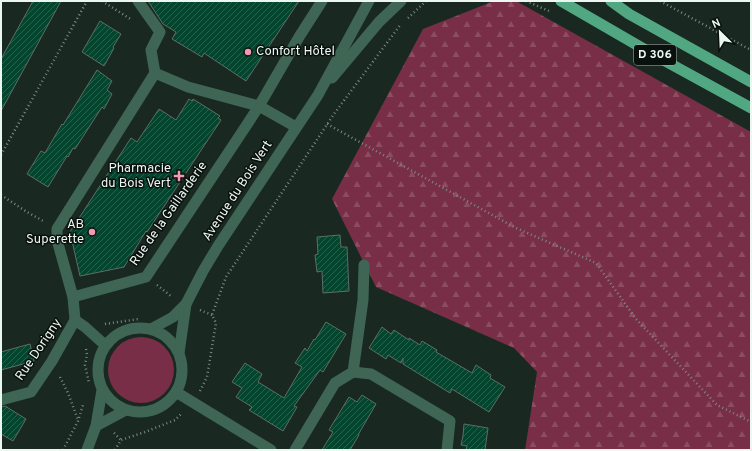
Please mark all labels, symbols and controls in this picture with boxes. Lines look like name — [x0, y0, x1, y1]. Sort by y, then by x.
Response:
north arrow — [700, 12, 740, 52]
text: N — [710, 16, 723, 32]
place label: Confort Hôtel — [256, 44, 335, 60]
road number: D 306 — [634, 45, 676, 65]
marker: Confort Hôtel — [243, 47, 253, 57]
street label: Avenue du Bois Vert — [200, 138, 276, 244]
street label: Rue de la Gaillarderie — [127, 159, 211, 269]
place label: Pharmacie du Bois Vert — [101, 161, 171, 192]
marker: Pharmacie du Bois Vert — [174, 171, 184, 181]
place label: AB Superette — [26, 217, 84, 248]
marker: AB Superette — [87, 227, 97, 237]
street label: Rue Dorigny — [12, 316, 66, 384]

